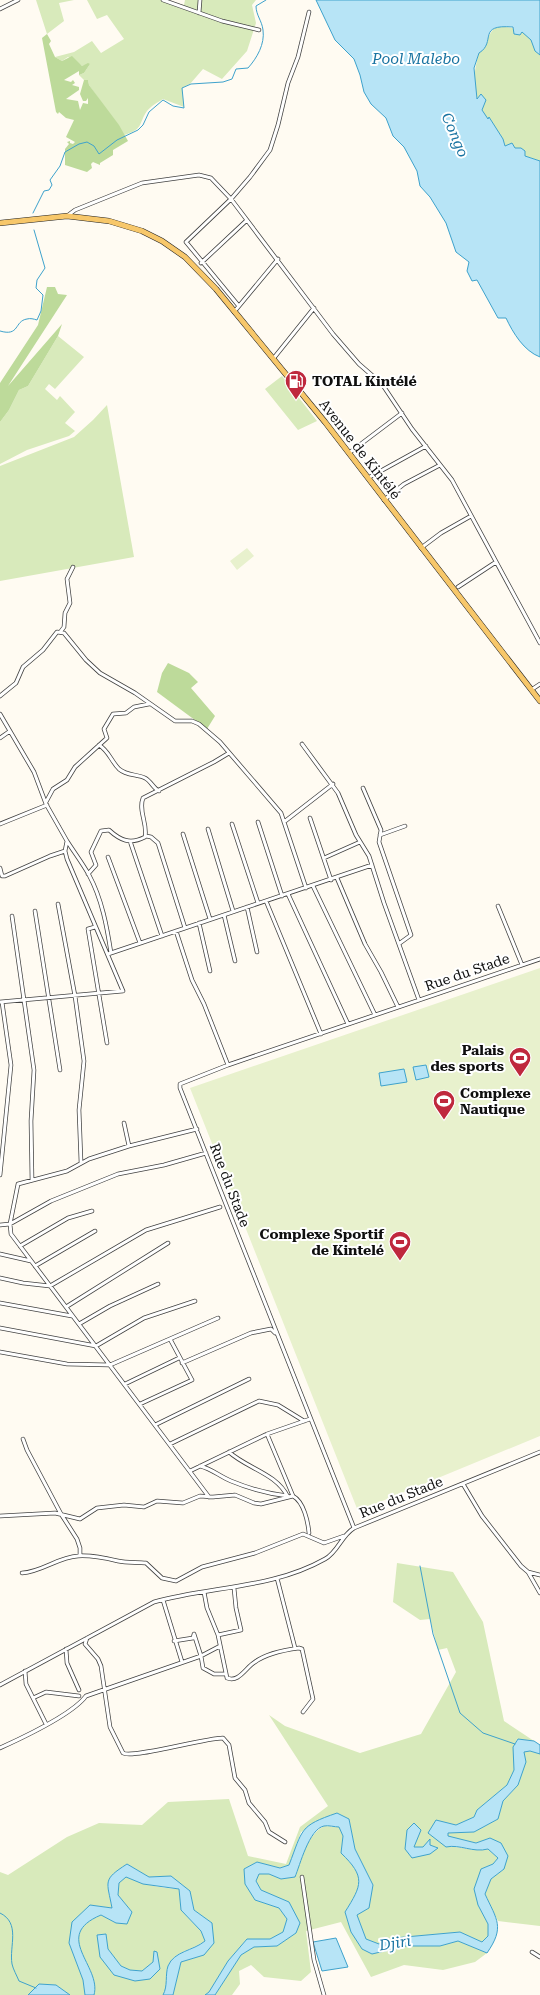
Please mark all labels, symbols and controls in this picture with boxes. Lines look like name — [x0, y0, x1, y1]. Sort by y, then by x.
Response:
water label: Pool Malebo — [371, 50, 460, 68]
water label: Congo — [438, 110, 472, 160]
fuel station icon: TOTAL Kintélé — [283, 368, 309, 401]
place label: TOTAL Kintélé — [312, 373, 417, 389]
street label: Avenue de Kintélé — [316, 396, 404, 502]
street label: Rue du Stade — [423, 950, 512, 994]
place label: Palais des sports — [430, 1042, 504, 1074]
sports icon: Palais des sports — [507, 1045, 533, 1078]
place label: Complexe Nautique — [460, 1085, 531, 1117]
sports icon: Complexe Nautique — [431, 1088, 457, 1121]
street label: Rue du Stade — [207, 1141, 253, 1230]
place label: Complexe Sportif de Kintelé — [260, 1226, 385, 1258]
sports icon: Complexe Sportif de Kintelé — [387, 1229, 413, 1262]
street label: Rue du Stade — [357, 1473, 445, 1521]
water label: Djiri — [377, 1932, 412, 1955]

